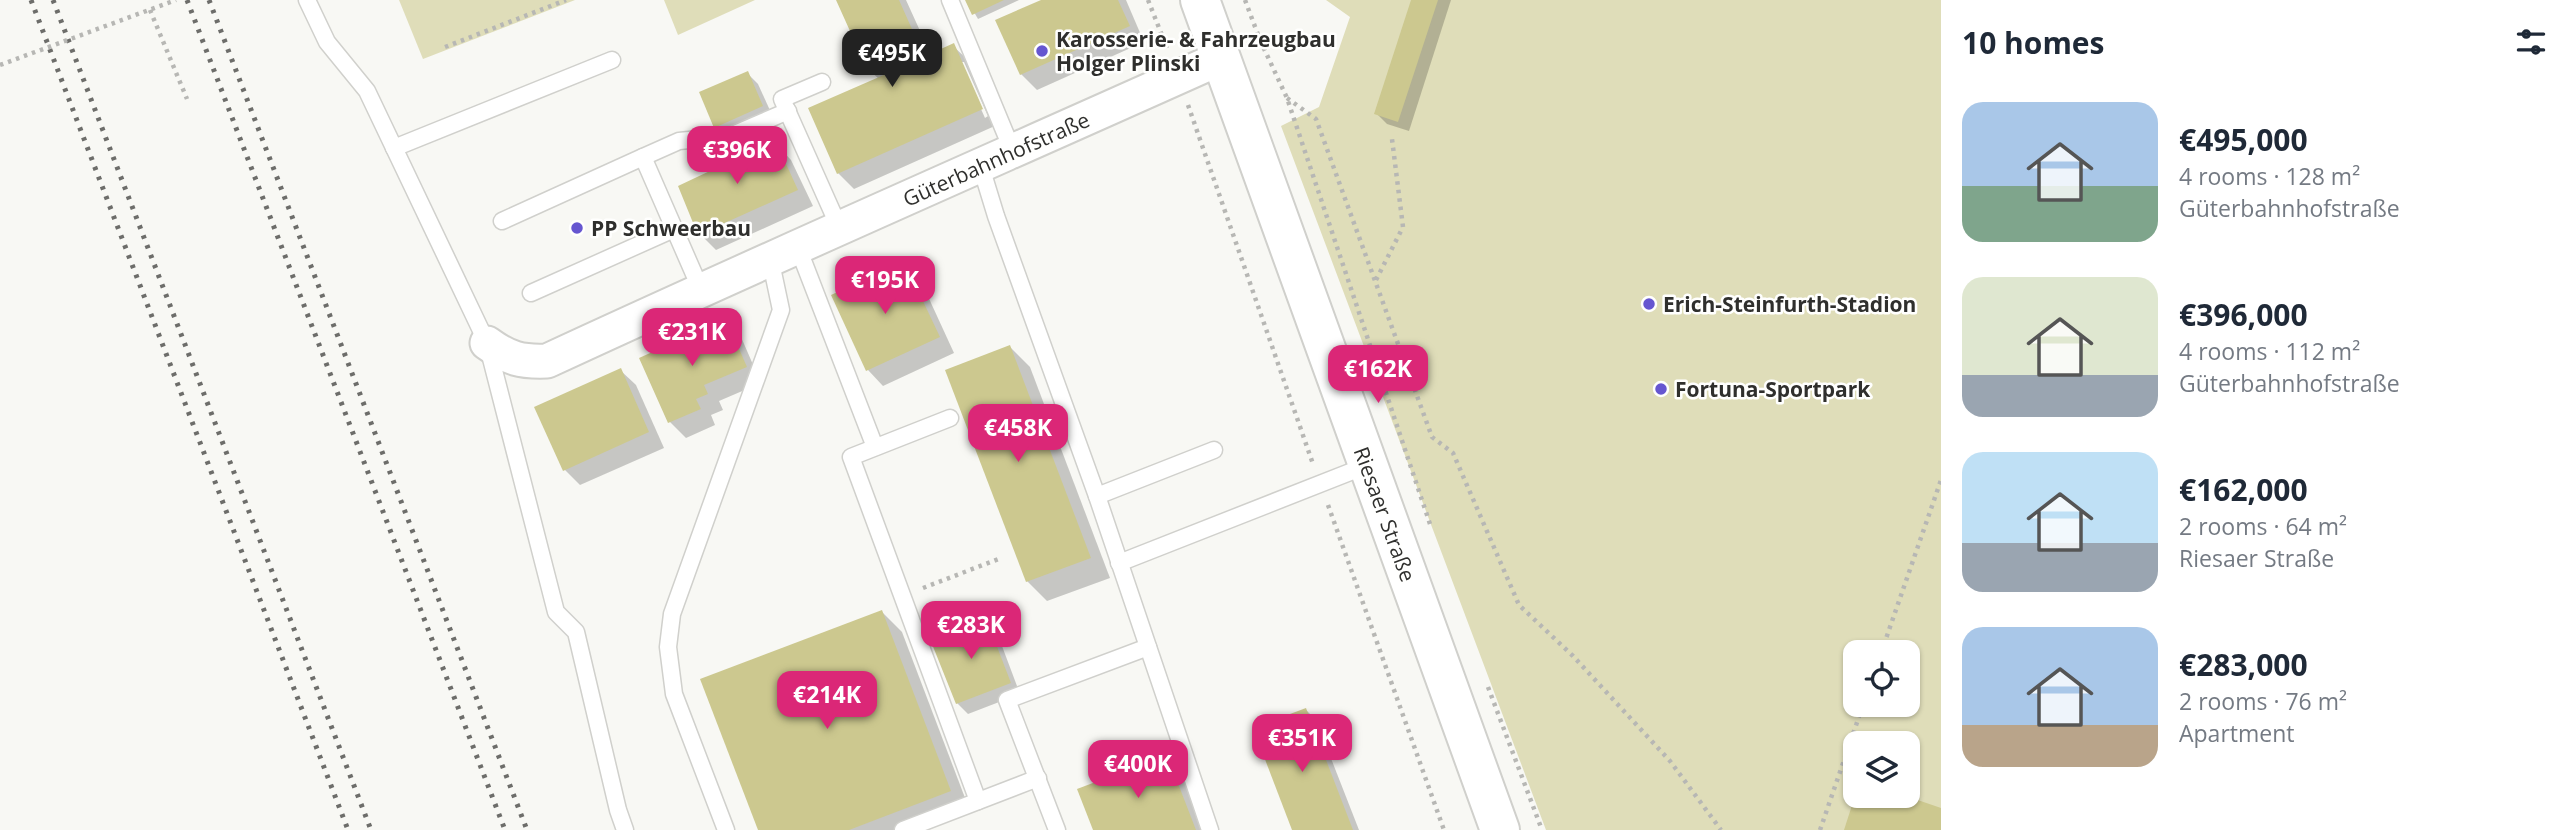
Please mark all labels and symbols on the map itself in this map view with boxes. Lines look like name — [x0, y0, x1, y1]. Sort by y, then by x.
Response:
place label: Karosserie- & Fahrzeugbau Holger Plinski — [1056, 25, 1336, 77]
pin: €495K — [843, 29, 941, 89]
marker: Karosserie- & Fahrzeugbau Holger Plinski — [1034, 43, 1050, 59]
street label: Güterbahnhofstraße — [898, 105, 1094, 213]
pin: €396K — [688, 127, 786, 186]
place label: PP Schweerbau — [591, 214, 751, 242]
marker: PP Schweerbau — [569, 220, 585, 236]
pin: €195K — [836, 256, 934, 316]
place label: Erich-Steinfurth-Stadion — [1663, 290, 1916, 318]
marker: Erich-Steinfurth-Stadion — [1641, 296, 1657, 312]
pin: €231K — [643, 308, 741, 368]
pin: €162K — [1329, 346, 1427, 405]
place label: Fortuna-Sportpark — [1675, 375, 1871, 403]
marker: Fortuna-Sportpark — [1653, 381, 1669, 397]
pin: €458K — [969, 405, 1067, 464]
street label: Riesaer Straße — [1348, 443, 1422, 585]
pin: €283K — [922, 602, 1020, 661]
pin: €214K — [778, 672, 876, 731]
pin: €351K — [1253, 714, 1351, 774]
pin: €400K — [1089, 740, 1187, 800]

